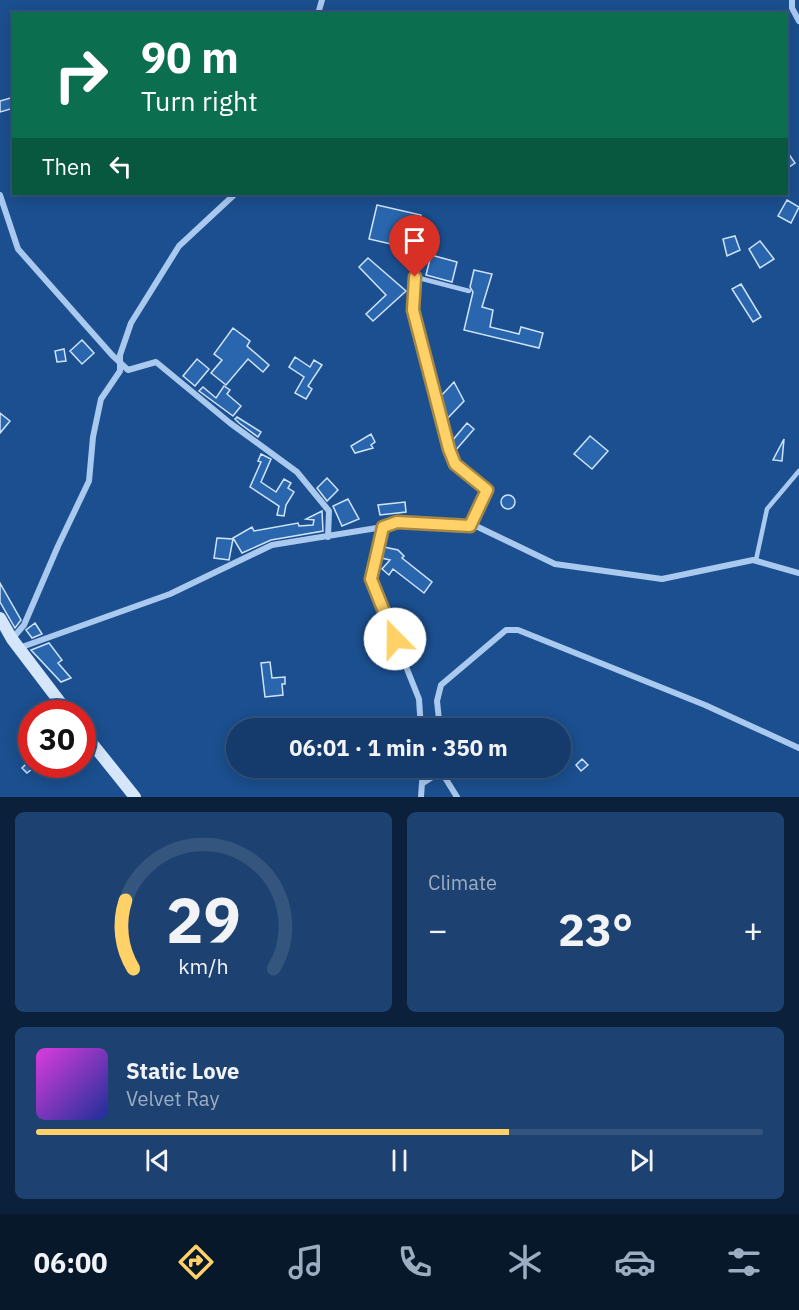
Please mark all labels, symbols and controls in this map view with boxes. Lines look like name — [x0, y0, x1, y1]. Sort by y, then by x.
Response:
text: 90 m — [141, 30, 239, 85]
icon: right — [42, 36, 120, 114]
text: Turn right — [141, 83, 258, 118]
icon: left — [104, 150, 137, 183]
text: Then — [42, 152, 92, 181]
pin — [389, 215, 440, 277]
icon: arrive — [398, 224, 431, 257]
position arrow — [363, 607, 427, 671]
speed limit sign: 30 — [18, 700, 96, 778]
text: 06:01 · 1 min · 350 m — [289, 733, 508, 762]
text: Climate — [428, 869, 497, 896]
text: 29 — [166, 879, 241, 960]
text: 23° — [558, 900, 633, 958]
text: − — [428, 908, 448, 951]
text: + — [743, 908, 763, 951]
text: km/h — [178, 952, 229, 980]
text: Static Love — [126, 1056, 239, 1085]
text: Velvet Ray — [126, 1085, 219, 1112]
icon: previous — [141, 1144, 174, 1177]
icon: pause — [383, 1144, 416, 1177]
icon: next — [625, 1144, 658, 1177]
icon: directions — [175, 1241, 217, 1283]
icon: music — [285, 1241, 327, 1283]
icon: phone — [394, 1241, 436, 1283]
icon: climate — [504, 1241, 546, 1283]
icon: car — [614, 1241, 656, 1283]
icon: filters — [723, 1241, 765, 1283]
text: 06:00 — [34, 1245, 108, 1280]

